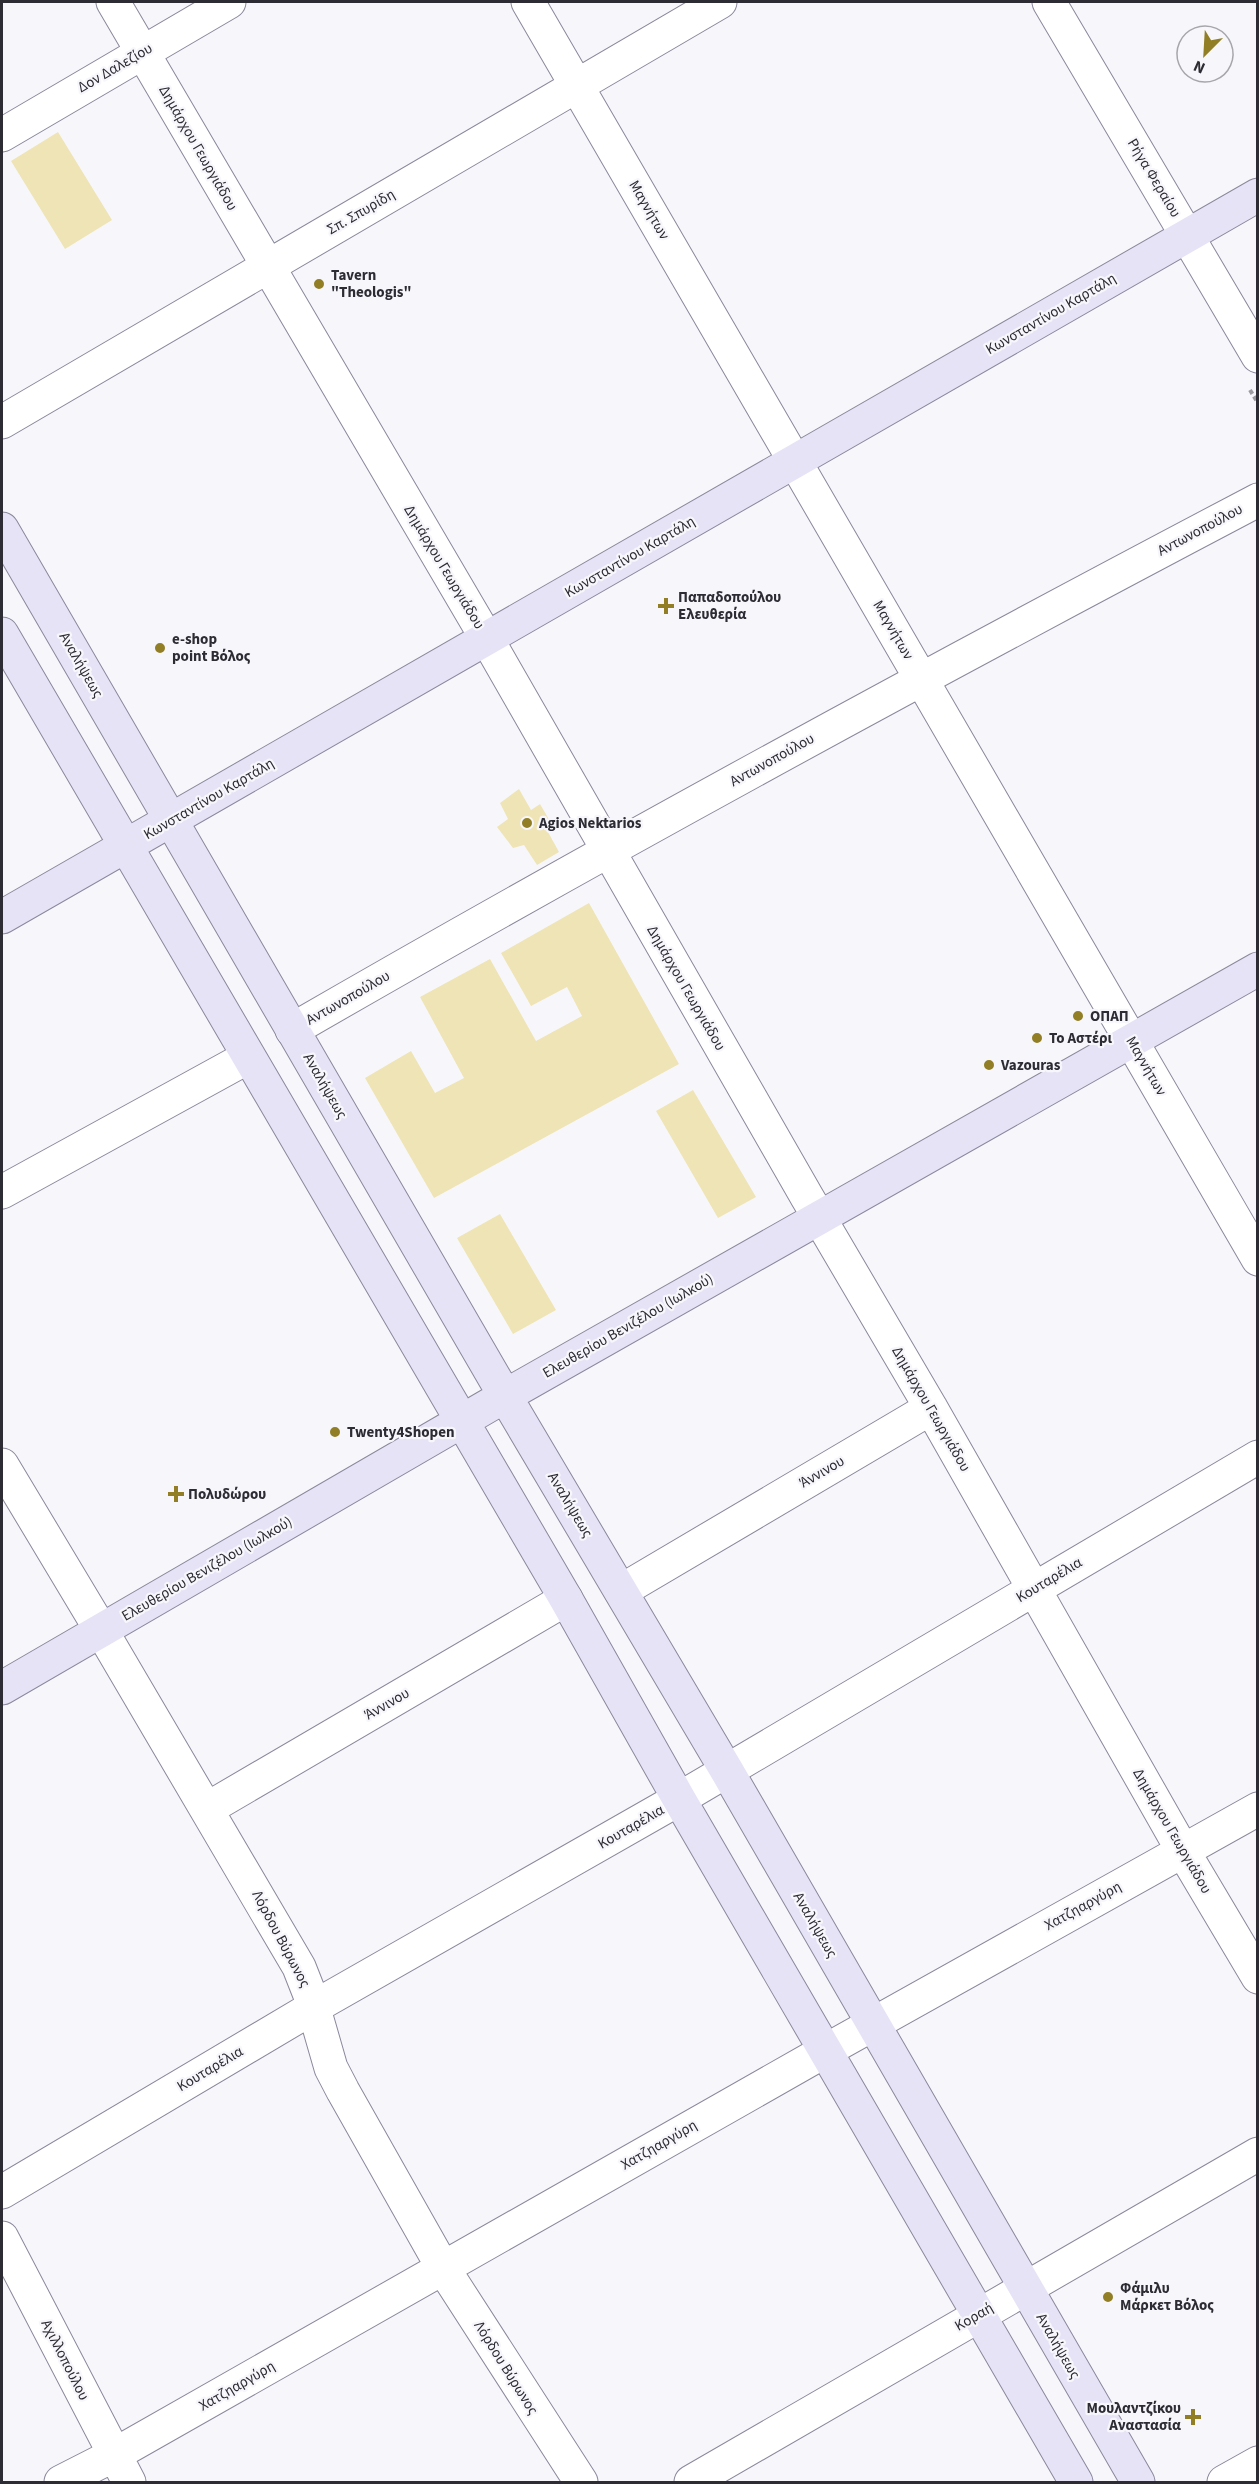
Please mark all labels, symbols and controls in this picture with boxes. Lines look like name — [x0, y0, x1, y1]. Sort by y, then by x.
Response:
north arrow — [1175, 24, 1235, 84]
street label: Δον Δαλεζίου — [74, 38, 156, 98]
text: N — [1190, 55, 1209, 79]
street label: Δημάρχου Γεωργιάδου — [154, 81, 242, 215]
street label: Ρήγα Φεραίου — [1122, 134, 1186, 222]
street label: Μαγνήτων — [624, 176, 674, 244]
street label: Σπ. Σπυρίδη — [323, 184, 399, 240]
place label: Tavern "Theologis" — [331, 265, 412, 303]
street label: Κωνσταντίνου Καρτάλη — [982, 268, 1120, 360]
marker: Tavern "Theologis" — [312, 277, 326, 291]
street label: Αντωνοπούλου — [1154, 499, 1246, 561]
street label: Δημάρχου Γεωργιάδου — [399, 501, 489, 633]
street label: Κωνσταντίνου Καρτάλη — [561, 511, 699, 603]
place label: Παπαδοπούλου Ελευθερία — [678, 587, 781, 625]
street label: Μαγνήτων — [868, 596, 918, 664]
marker: Παπαδοπούλου Ελευθερία — [659, 599, 673, 613]
street label: Αναλήψεως — [54, 628, 109, 702]
place label: e-shop point Βόλος — [172, 629, 251, 667]
marker: e-shop point Βόλος — [153, 641, 167, 655]
street label: Αντωνοπούλου — [726, 728, 818, 792]
street label: Κωνσταντίνου Καρτάλη — [140, 753, 278, 845]
place label: Agios Nektarios — [538, 813, 642, 834]
marker: Agios Nektarios — [520, 816, 534, 830]
street label: Δημάρχου Γεωργιάδου — [642, 921, 730, 1055]
street label: Αντωνοπούλου — [302, 965, 394, 1031]
place label: ΟΠΑΠ — [1090, 1006, 1129, 1027]
marker: ΟΠΑΠ — [1071, 1009, 1085, 1023]
place label: Το Αστέρι — [1049, 1028, 1112, 1049]
marker: Το Αστέρι — [1030, 1031, 1044, 1045]
street label: Μαγνήτων — [1121, 1032, 1171, 1100]
street label: Αναλήψεως — [298, 1049, 353, 1123]
place label: Vazouras — [1000, 1055, 1061, 1076]
marker: Vazouras — [982, 1058, 996, 1072]
street label: Ελευθερίου Βενιζέλου (Ιωλκού) — [539, 1268, 717, 1384]
street label: Δημάρχου Γεωργιάδου — [887, 1342, 975, 1476]
place label: Twenty4Shopen — [347, 1422, 455, 1443]
marker: Twenty4Shopen — [328, 1425, 342, 1439]
street label: Άννινου — [796, 1451, 848, 1493]
street label: Αναλήψεως — [542, 1468, 598, 1542]
place label: Πολυδώρου — [188, 1484, 266, 1505]
marker: Πολυδώρου — [169, 1487, 183, 1501]
street label: Ελευθερίου Βενιζέλου (Ιωλκού) — [118, 1511, 296, 1627]
street label: Κουταρέλια — [1012, 1552, 1086, 1608]
street label: Άννινου — [361, 1683, 413, 1725]
street label: Δημάρχου Γεωργιάδου — [1128, 1764, 1216, 1898]
street label: Κουταρέλια — [594, 1799, 669, 1854]
street label: Χατζηαργύρη — [1041, 1876, 1125, 1936]
street label: Λόρδου Βύρωνος — [247, 1887, 316, 1992]
street label: Αναλήψεως — [788, 1888, 843, 1962]
street label: Κουταρέλια — [173, 2041, 247, 2097]
street label: Χατζηαργύρη — [617, 2115, 701, 2175]
place label: Φάμιλυ Μάρκετ Βόλος — [1120, 2278, 1214, 2316]
marker: Φάμιλυ Μάρκετ Βόλος — [1101, 2290, 1115, 2304]
street label: Κοραή — [951, 2298, 997, 2336]
street label: Αναλήψεως — [1031, 2309, 1086, 2383]
street label: Αχιλλοπούλου — [36, 2316, 94, 2404]
street label: Λόρδου Βύρωνος — [469, 2317, 544, 2419]
street label: Χατζηαργύρη — [195, 2356, 279, 2416]
place label: Μουλαντζίκου Αναστασία — [1086, 2398, 1181, 2436]
marker: Μουλαντζίκου Αναστασία — [1186, 2410, 1200, 2424]

